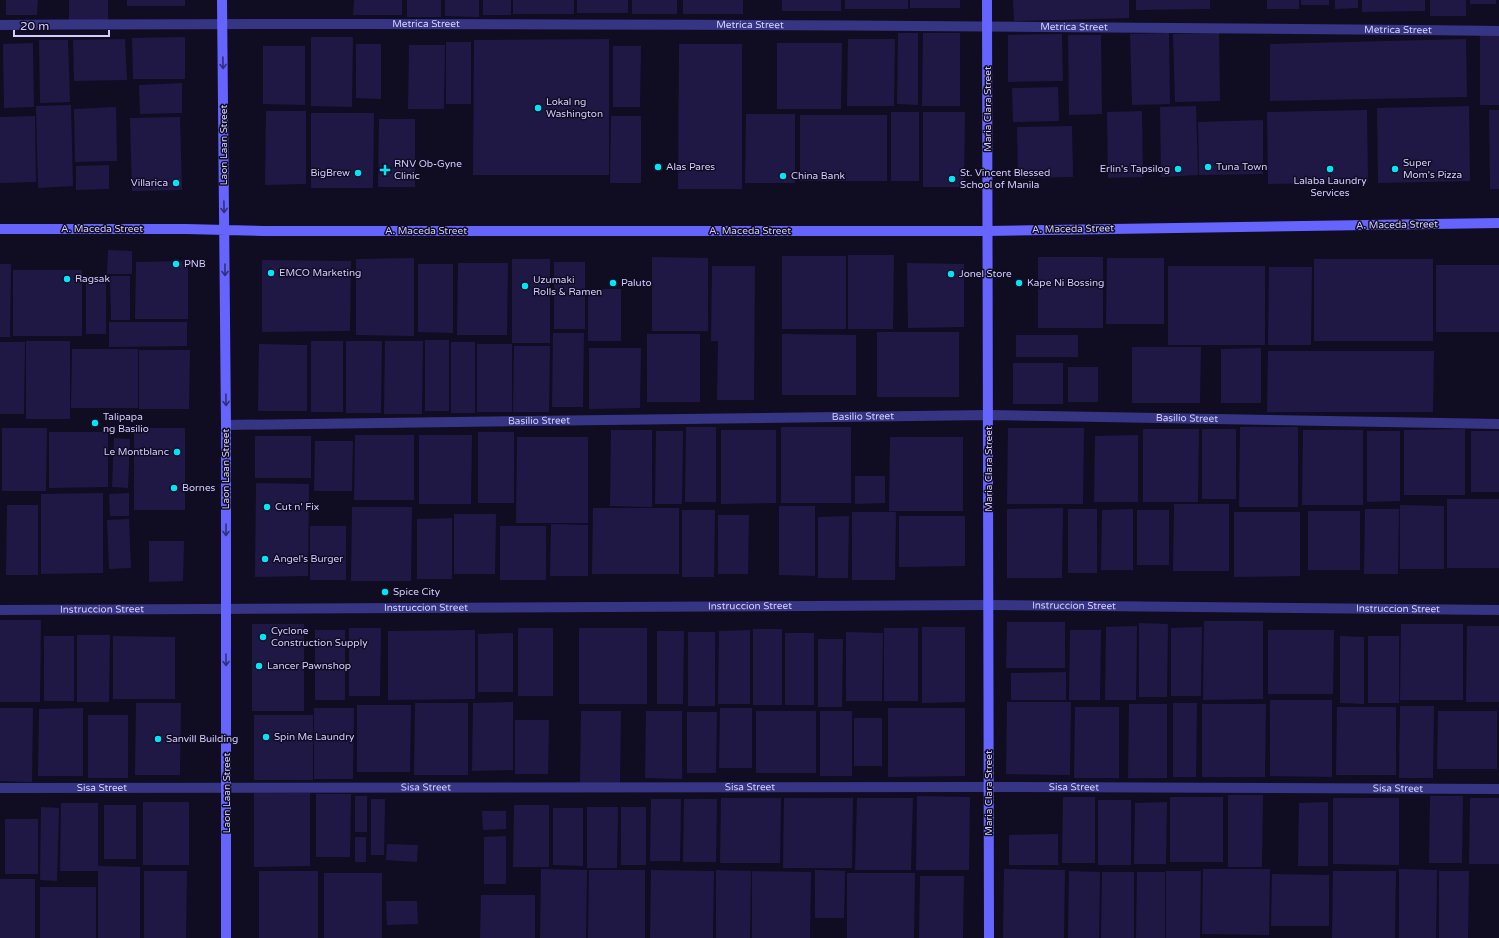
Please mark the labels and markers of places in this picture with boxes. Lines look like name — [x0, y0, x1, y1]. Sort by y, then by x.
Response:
place label: Lokal ng Washington — [546, 96, 603, 120]
marker: Lokal ng Washington — [533, 103, 543, 113]
place label: Super Mom's Pizza — [1403, 157, 1462, 181]
place label: RNV Ob-Gyne Clinic — [394, 158, 462, 182]
place label: Alas Pares — [666, 161, 715, 173]
place label: Tuna Town — [1216, 161, 1267, 173]
marker: Alas Pares — [653, 162, 663, 172]
marker: Tuna Town — [1203, 162, 1213, 172]
place label: Erlin's Tapsilog — [1100, 163, 1170, 175]
marker: RNV Ob-Gyne Clinic — [379, 164, 391, 176]
marker: Erlin's Tapsilog — [1173, 164, 1183, 174]
marker: Lalaba Laundry Services — [1325, 164, 1335, 174]
marker: Super Mom's Pizza — [1390, 164, 1400, 174]
place label: BigBrew — [310, 167, 350, 179]
place label: St. Vincent Blessed School of Manila — [960, 167, 1050, 191]
marker: BigBrew — [353, 168, 363, 178]
place label: China Bank — [791, 170, 845, 182]
marker: China Bank — [778, 171, 788, 181]
marker: St. Vincent Blessed School of Manila — [947, 174, 957, 184]
place label: Lalaba Laundry Services — [1293, 175, 1367, 199]
place label: Villarica — [131, 177, 168, 189]
marker: Villarica — [171, 178, 181, 188]
place label: PNB — [184, 258, 206, 270]
marker: PNB — [171, 259, 181, 269]
place label: EMCO Marketing — [279, 267, 361, 279]
marker: EMCO Marketing — [266, 268, 276, 278]
place label: Jonel Store — [959, 268, 1012, 280]
marker: Jonel Store — [946, 269, 956, 279]
place label: Ragsak — [75, 273, 110, 285]
marker: Ragsak — [62, 274, 72, 284]
place label: Uzumaki Rolls & Ramen — [533, 274, 602, 298]
place label: Paluto — [621, 277, 652, 289]
place label: Kape Ni Bossing — [1027, 277, 1104, 289]
marker: Paluto — [608, 278, 618, 288]
marker: Kape Ni Bossing — [1014, 278, 1024, 288]
marker: Uzumaki Rolls & Ramen — [520, 281, 530, 291]
place label: Talipapa ng Basilio — [103, 411, 149, 435]
marker: Talipapa ng Basilio — [90, 418, 100, 428]
place label: Le Montblanc — [104, 446, 169, 458]
marker: Le Montblanc — [172, 447, 182, 457]
place label: Bornes — [182, 482, 216, 494]
marker: Bornes — [169, 483, 179, 493]
place label: Cut n' Fix — [275, 501, 319, 513]
marker: Cut n' Fix — [262, 502, 272, 512]
place label: Angel's Burger — [273, 553, 343, 565]
marker: Angel's Burger — [260, 554, 270, 564]
place label: Spice City — [393, 586, 441, 598]
marker: Spice City — [380, 587, 390, 597]
place label: Cyclone Construction Supply — [271, 625, 368, 649]
marker: Cyclone Construction Supply — [258, 632, 268, 642]
place label: Lancer Pawnshop — [267, 660, 351, 672]
marker: Lancer Pawnshop — [254, 661, 264, 671]
place label: Spin Me Laundry — [274, 731, 355, 743]
marker: Spin Me Laundry — [261, 732, 271, 742]
place label: Sanvill Building — [166, 733, 238, 745]
marker: Sanvill Building — [153, 734, 163, 744]

